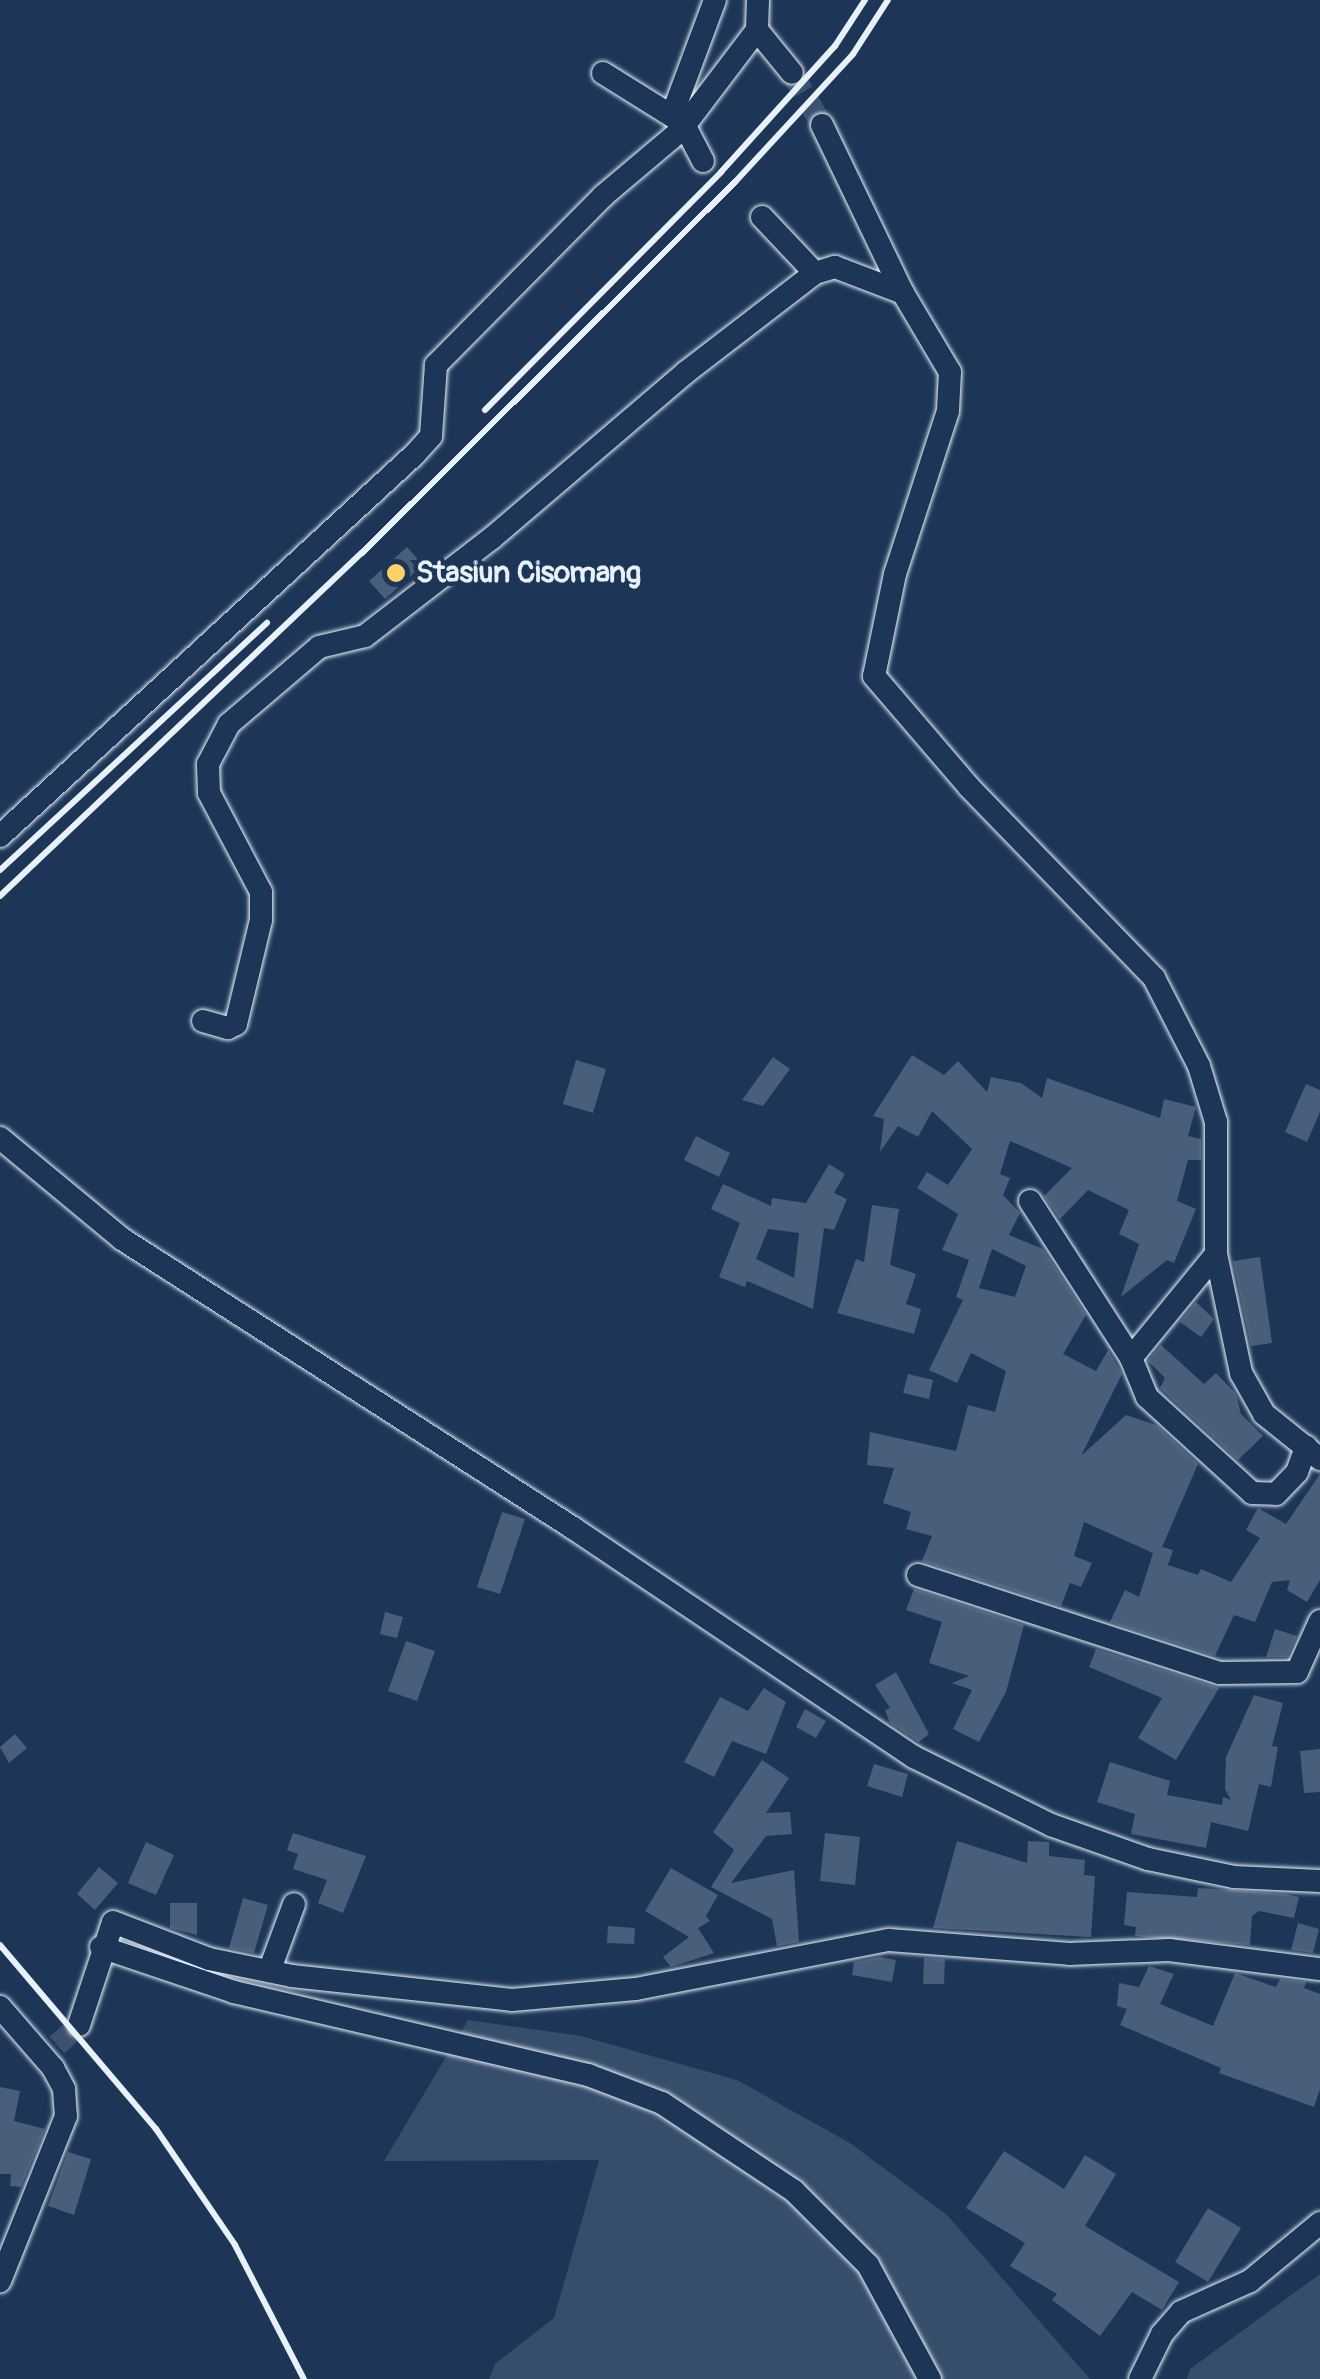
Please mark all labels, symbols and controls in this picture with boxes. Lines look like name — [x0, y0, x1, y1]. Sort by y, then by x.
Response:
place label: Stasiun Cisomang — [416, 555, 641, 591]
marker: Stasiun Cisomang — [385, 562, 407, 584]

